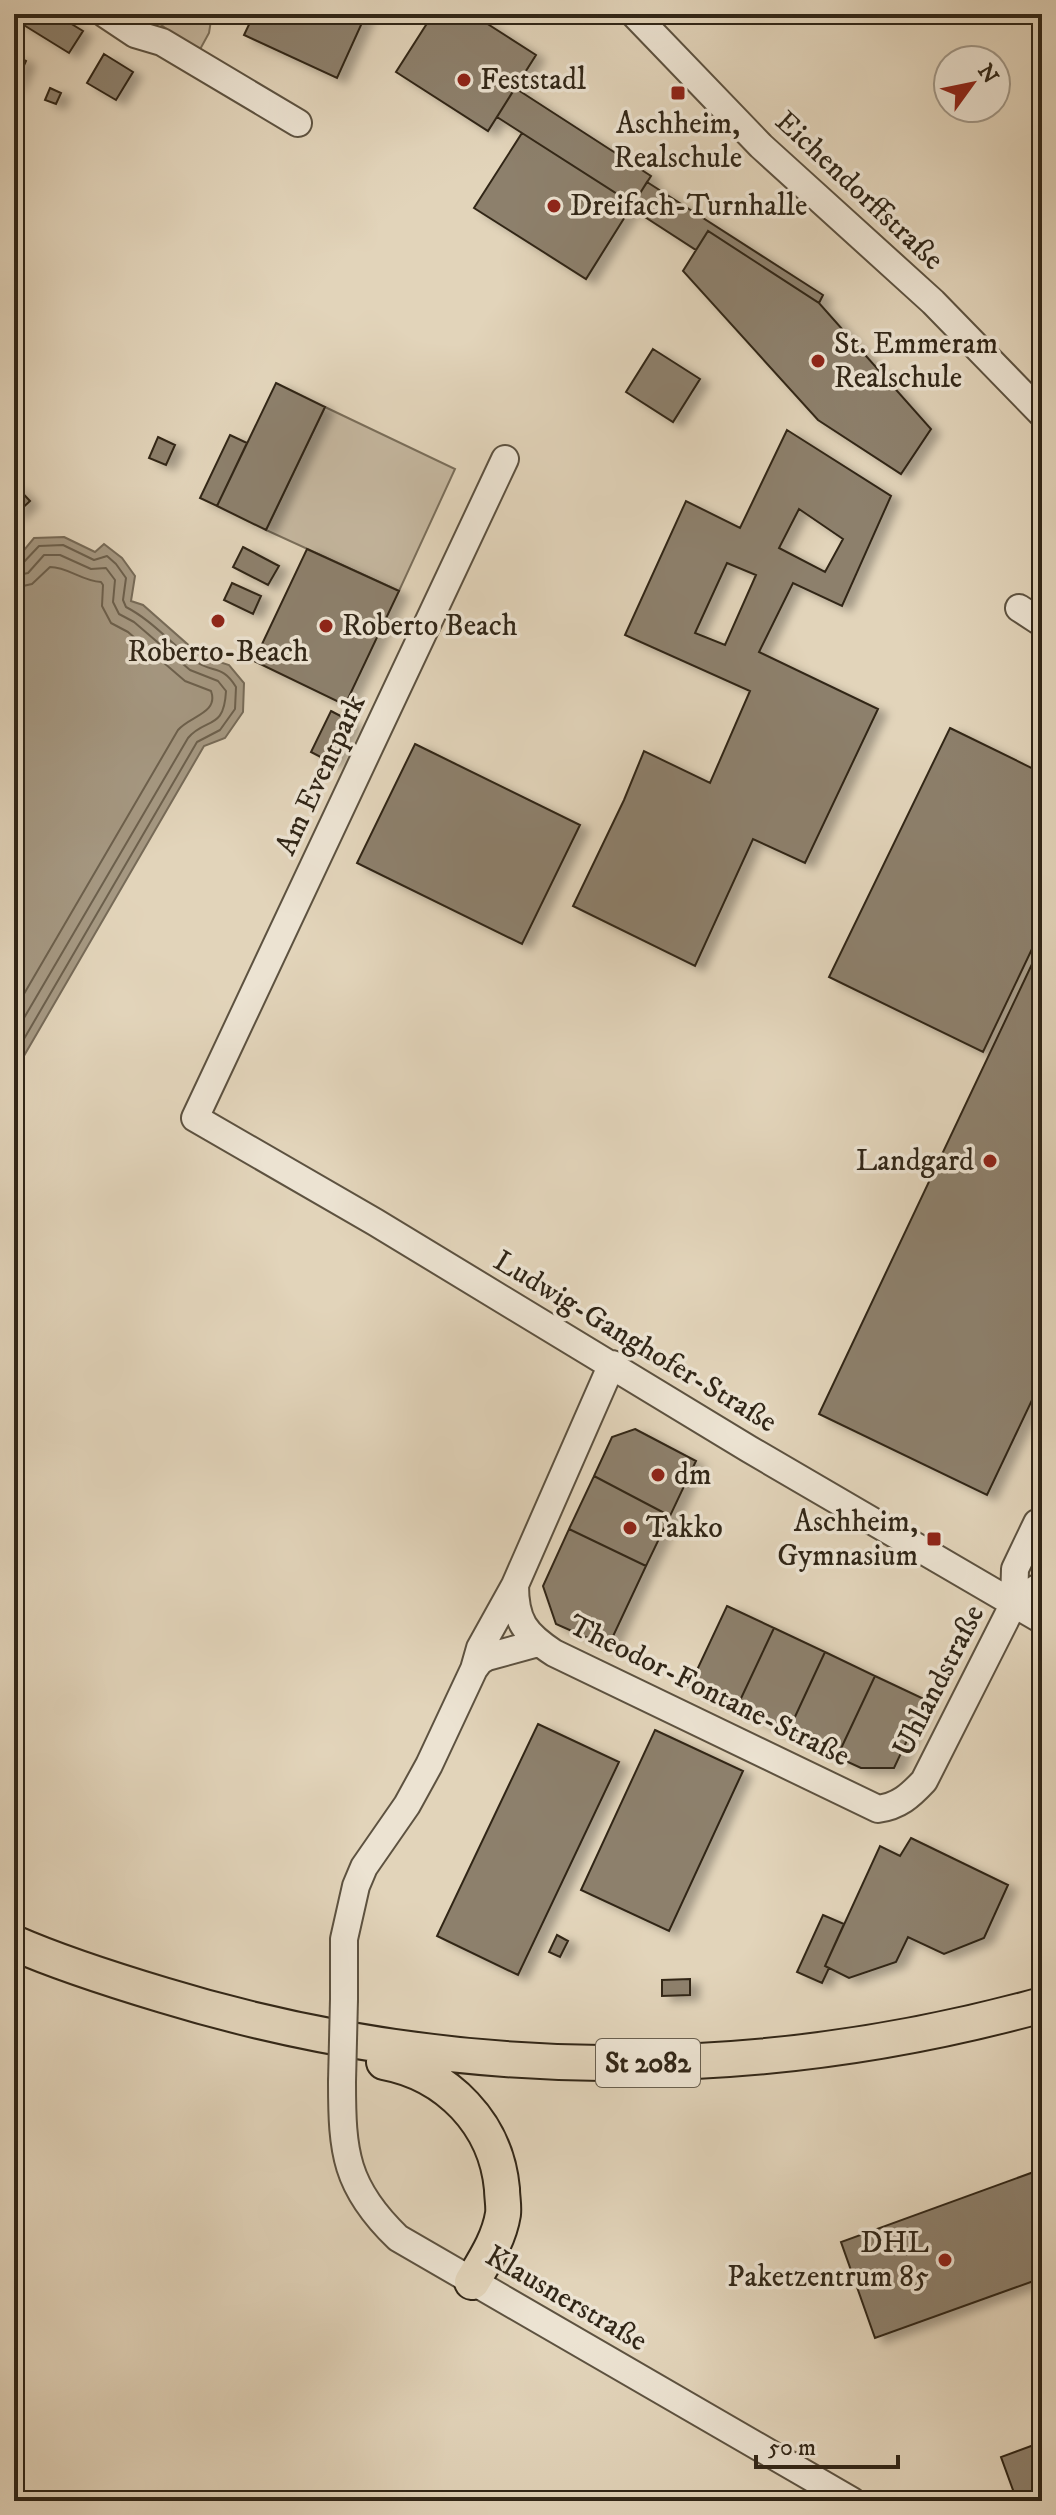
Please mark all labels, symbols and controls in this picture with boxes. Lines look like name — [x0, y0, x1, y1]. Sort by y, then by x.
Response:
north arrow — [932, 44, 1012, 124]
text: N — [971, 59, 1004, 89]
place label: Feststadl — [480, 62, 586, 99]
marker: Feststadl — [455, 71, 473, 89]
marker: Aschheim, Realschule — [669, 84, 687, 102]
street label: Eichendorffstraße — [767, 103, 951, 279]
place label: Aschheim, Realschule — [614, 106, 742, 177]
place label: Dreifach-Turnhalle — [570, 188, 807, 225]
marker: Dreifach-Turnhalle — [545, 197, 563, 215]
place label: St. Emmeram Realschule — [834, 326, 998, 397]
marker: St. Emmeram Realschule — [809, 352, 827, 370]
place label: Roberto Beach — [342, 608, 518, 645]
marker: Roberto-Beach — [209, 612, 227, 630]
marker: Roberto Beach — [317, 617, 335, 635]
place label: Roberto-Beach — [127, 634, 309, 671]
street label: Am Eventpark — [268, 689, 374, 861]
place label: Landgard — [856, 1143, 974, 1180]
marker: Landgard — [981, 1152, 999, 1170]
street label: Ludwig-Ganghofer-Straße — [487, 1243, 783, 1441]
place label: dm — [674, 1457, 712, 1494]
marker: dm — [649, 1466, 667, 1484]
place label: Aschheim, Gymnasium — [777, 1504, 918, 1575]
place label: Takko — [646, 1510, 723, 1547]
marker: Takko — [621, 1519, 639, 1537]
marker: Aschheim, Gymnasium — [925, 1530, 943, 1548]
street label: Uhlandstraße — [885, 1599, 993, 1763]
street label: Theodor-Fontane-Straße — [562, 1607, 856, 1775]
road number: St 2082 — [596, 2039, 700, 2087]
place label: DHL Paketzentrum 85 — [727, 2225, 929, 2296]
street label: Klausnerstraße — [479, 2238, 653, 2360]
marker: DHL Paketzentrum 85 — [936, 2251, 954, 2269]
scale bar — [756, 2419, 898, 2469]
text: 50 m — [768, 2433, 816, 2463]

